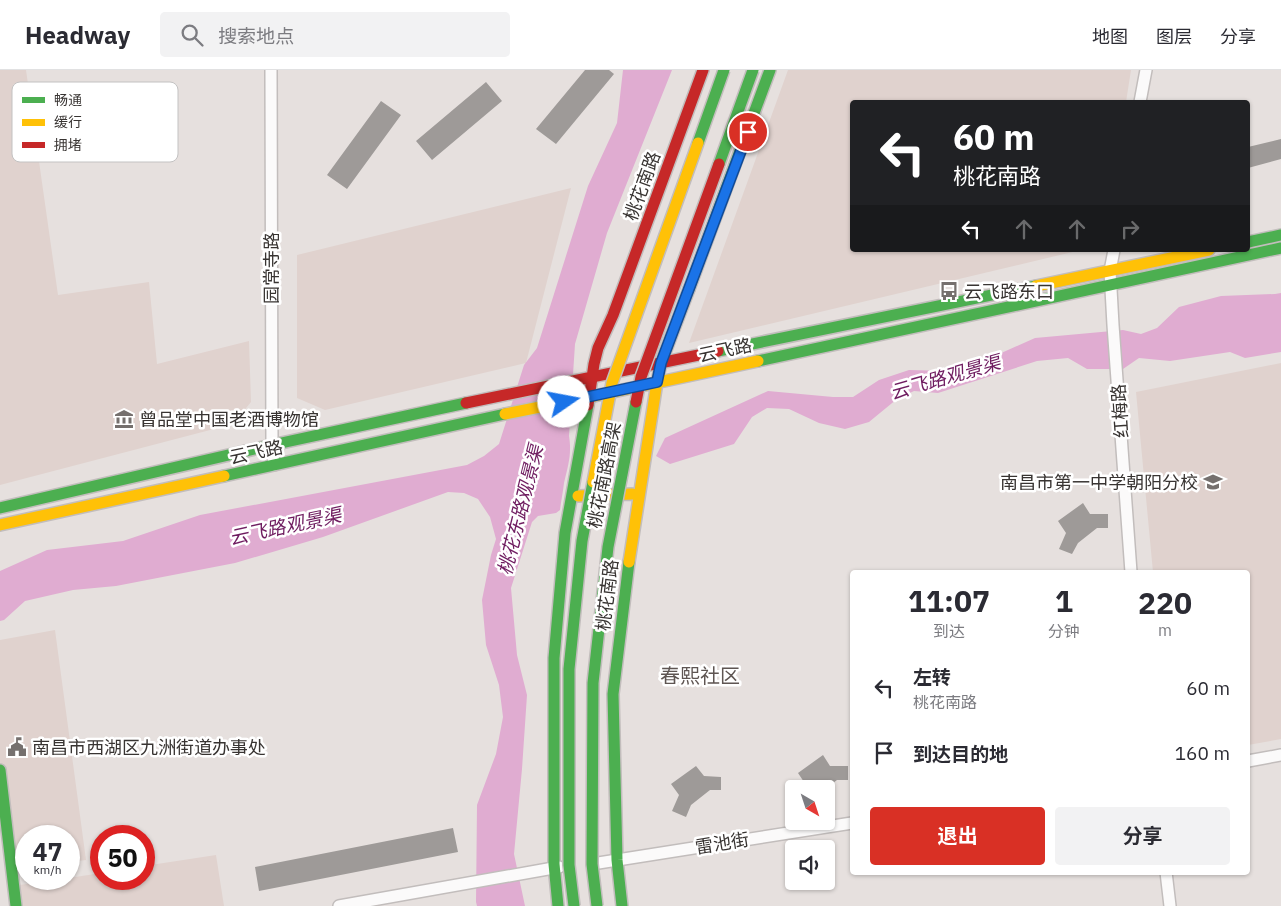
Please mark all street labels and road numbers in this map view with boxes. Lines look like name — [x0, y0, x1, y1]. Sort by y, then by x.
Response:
street label: 桃花南路 — [619, 148, 665, 224]
street label: 园常寺路 — [260, 232, 283, 304]
street label: 云飞路 — [696, 333, 754, 367]
street label: 红梅路 — [1107, 383, 1133, 439]
street label: 桃花南路高架 — [582, 420, 626, 530]
street label: 云飞路 — [227, 435, 285, 469]
street label: 桃花南路 — [591, 558, 623, 632]
street label: 雷池街 — [694, 827, 750, 859]

